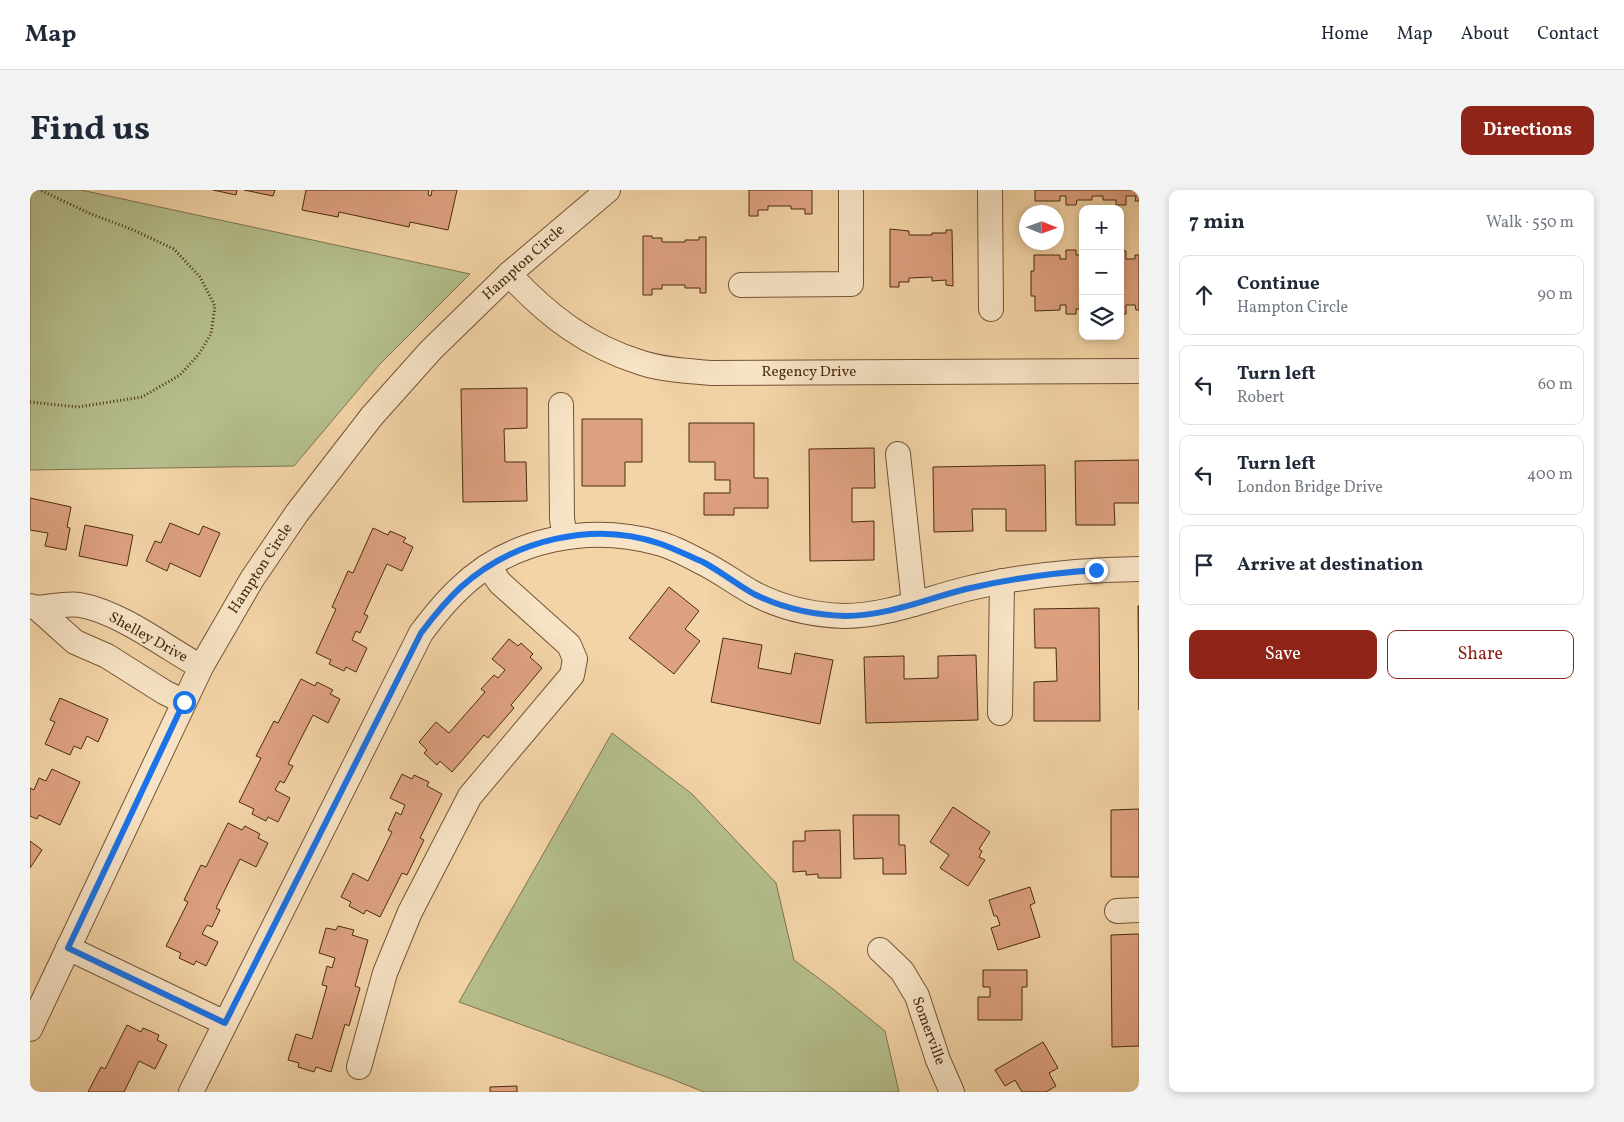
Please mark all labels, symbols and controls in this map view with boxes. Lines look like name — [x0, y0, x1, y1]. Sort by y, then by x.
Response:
text: Map — [25, 18, 76, 52]
text: Home — [1321, 22, 1369, 47]
text: Map — [1397, 22, 1433, 47]
text: About — [1461, 22, 1509, 47]
text: Contact — [1537, 22, 1599, 47]
text: Find us — [30, 106, 150, 154]
button: Directions — [1461, 106, 1594, 155]
north arrow — [1019, 205, 1064, 250]
map controls — [1079, 205, 1124, 340]
button: + — [1079, 205, 1124, 250]
text: 7 min — [1189, 208, 1245, 237]
text: Walk · 550 m — [1486, 212, 1574, 234]
street label: Hampton Circle — [478, 220, 570, 306]
button: − — [1079, 250, 1124, 295]
text: Continue — [1237, 271, 1320, 297]
icon: ahead — [1190, 281, 1218, 309]
text: 90 m — [1537, 284, 1573, 306]
button: layers — [1079, 295, 1124, 340]
text: Hampton Circle — [1237, 297, 1348, 319]
text: Turn left — [1237, 361, 1316, 387]
street label: Regency Drive — [762, 362, 856, 383]
icon: left — [1190, 371, 1218, 399]
text: 60 m — [1538, 374, 1573, 396]
text: Robert — [1237, 387, 1285, 409]
text: Turn left — [1237, 451, 1316, 477]
icon: left — [1190, 461, 1218, 489]
text: 400 m — [1527, 464, 1573, 486]
text: London Bridge Drive — [1237, 477, 1383, 499]
street label: Hampton Circle — [224, 520, 298, 618]
icon: arrive — [1190, 551, 1218, 579]
text: Arrive at destination — [1237, 552, 1423, 578]
route end — [1085, 559, 1108, 582]
street label: Shelley Drive — [105, 608, 191, 668]
button: Save — [1189, 630, 1377, 679]
button: Share — [1387, 630, 1574, 679]
route start — [173, 691, 196, 714]
street label: Somerville — [906, 994, 950, 1068]

